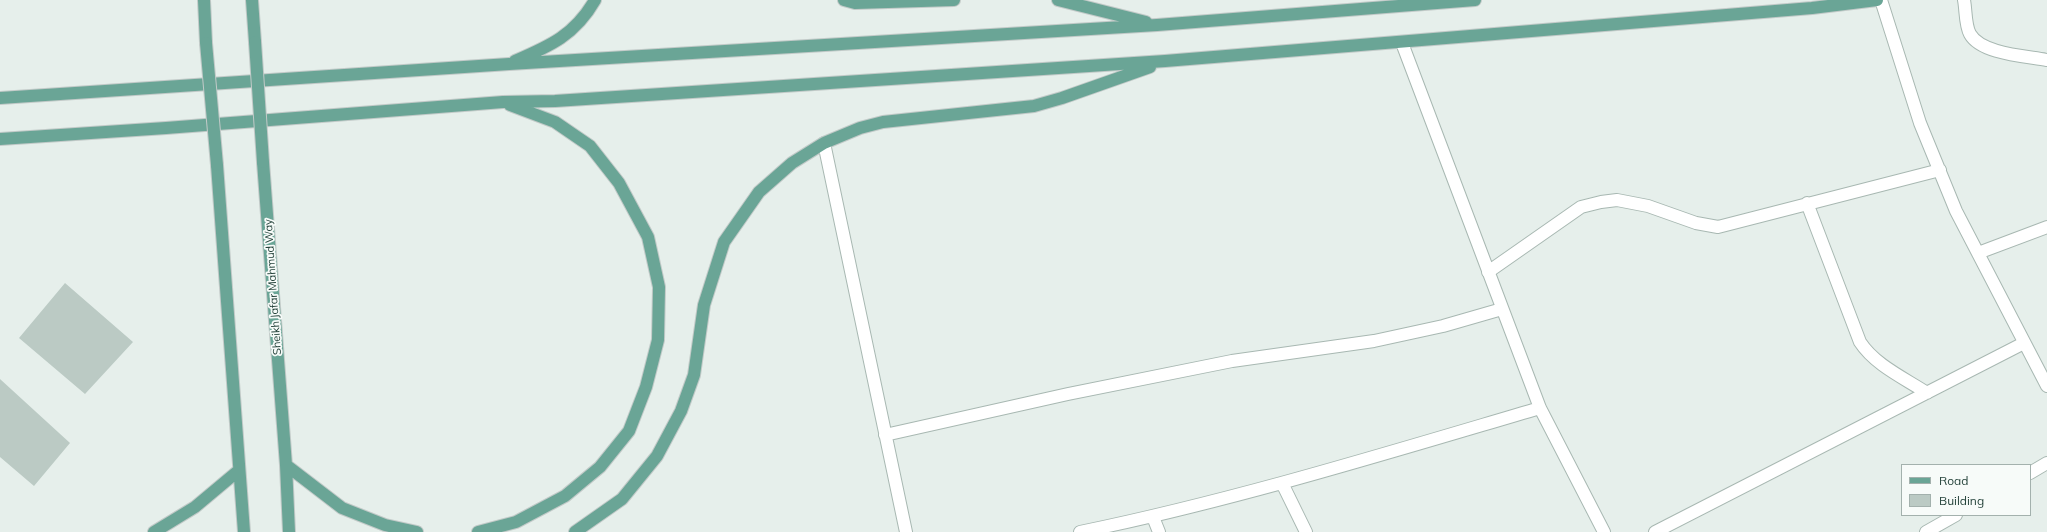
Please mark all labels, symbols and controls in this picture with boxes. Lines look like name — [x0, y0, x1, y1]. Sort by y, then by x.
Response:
street label: Sheikh Jafar Mahmud Way — [262, 219, 284, 355]
legend — [1901, 464, 2031, 516]
text: Road — [1939, 473, 1968, 488]
text: Building — [1939, 493, 1984, 508]

